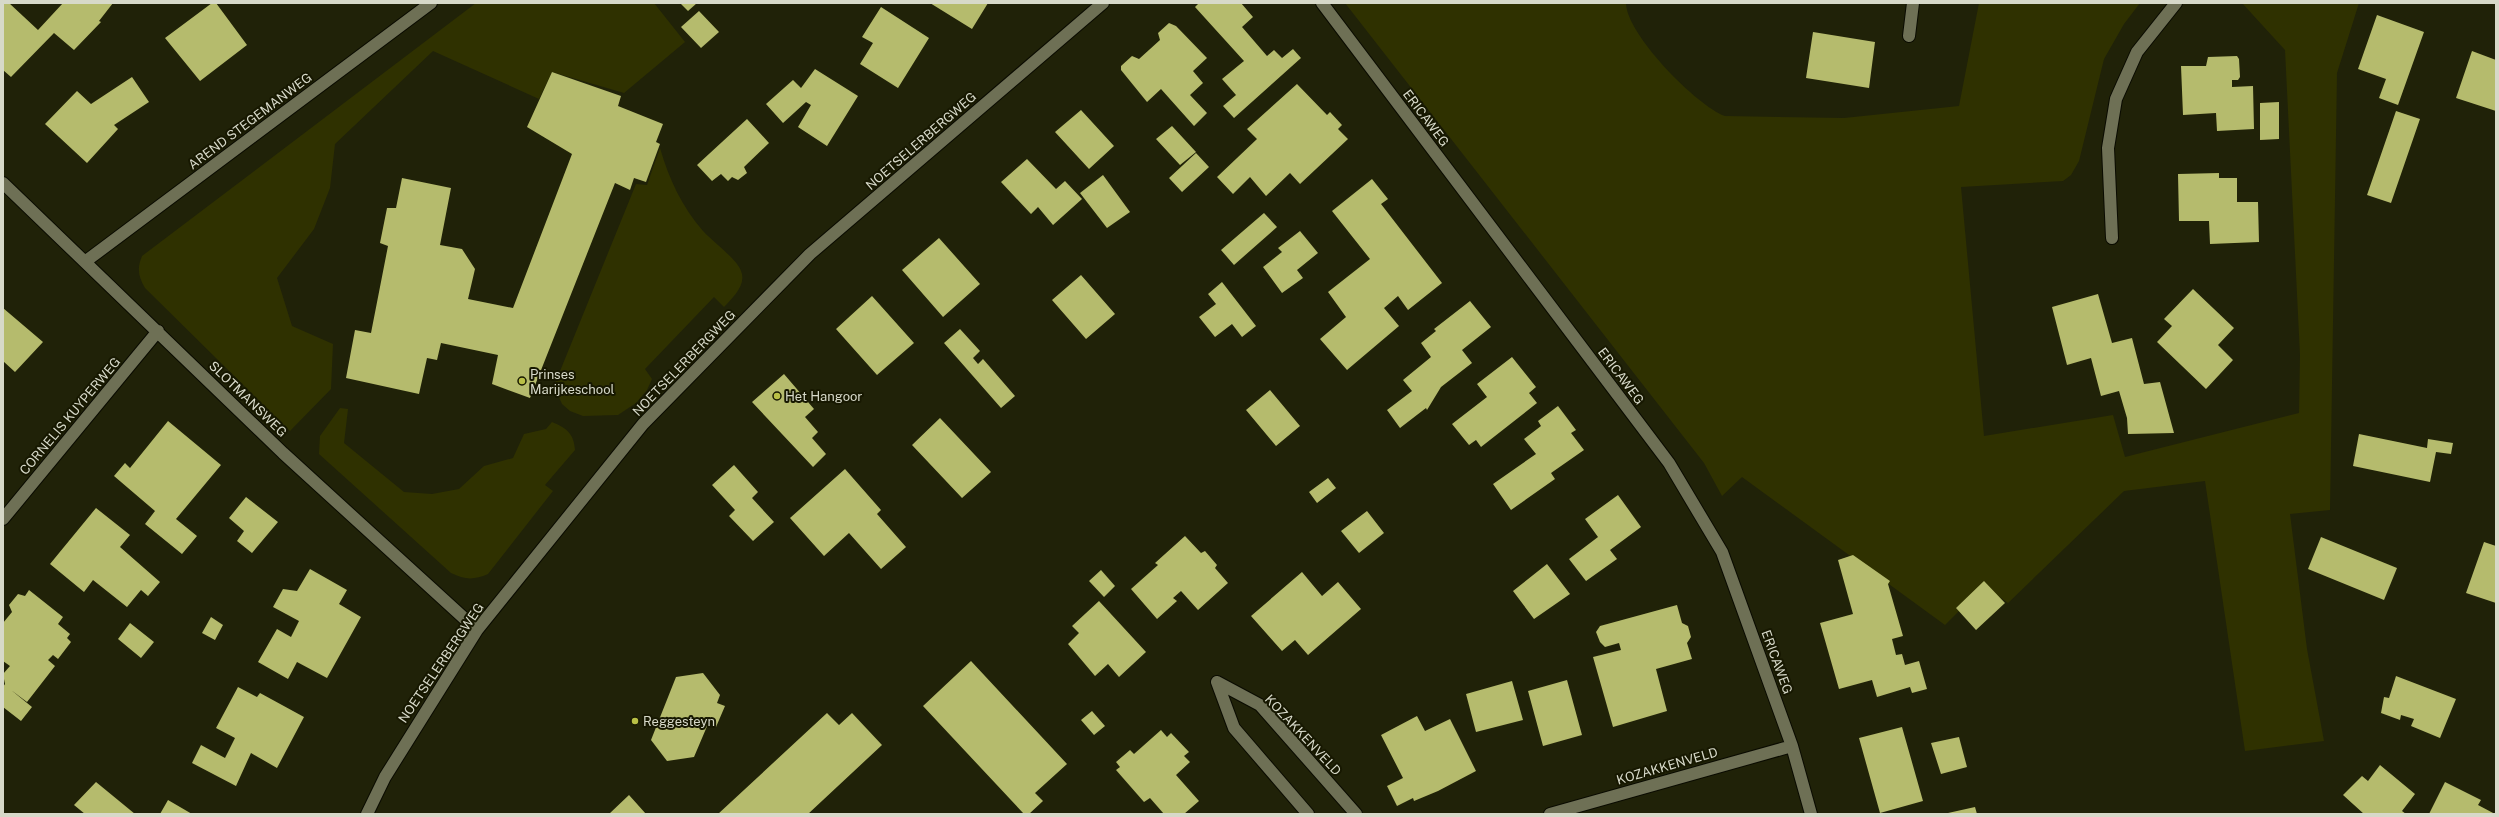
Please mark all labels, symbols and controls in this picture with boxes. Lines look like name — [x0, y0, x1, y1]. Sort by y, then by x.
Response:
street label: AREND STEGEMANWEG — [185, 70, 315, 172]
street label: ERICAWEG — [1400, 87, 1452, 149]
street label: NOETSELERBERGWEG — [863, 89, 979, 193]
street label: NOETSELERBERGWEG — [630, 307, 738, 419]
street label: ERICAWEG — [1595, 345, 1647, 407]
street label: CORNELIS KUYPERWEG — [16, 354, 124, 478]
street label: SLOTMANSWEG — [206, 358, 290, 440]
place label: Prinses Marijkeschool — [530, 367, 615, 397]
marker: Prinses Marijkeschool — [517, 376, 527, 386]
place label: Het Hangoor — [785, 389, 862, 404]
marker: Het Hangoor — [772, 391, 782, 401]
street label: NOETSELERBERGWEG — [395, 600, 487, 726]
street label: ERICAWEG — [1758, 628, 1796, 696]
street label: KOZAKKENVELD — [1262, 692, 1344, 778]
place label: Reggesteyn — [643, 714, 715, 729]
marker: Reggesteyn — [630, 716, 640, 726]
street label: KOZAKKENVELD — [1615, 744, 1719, 788]

